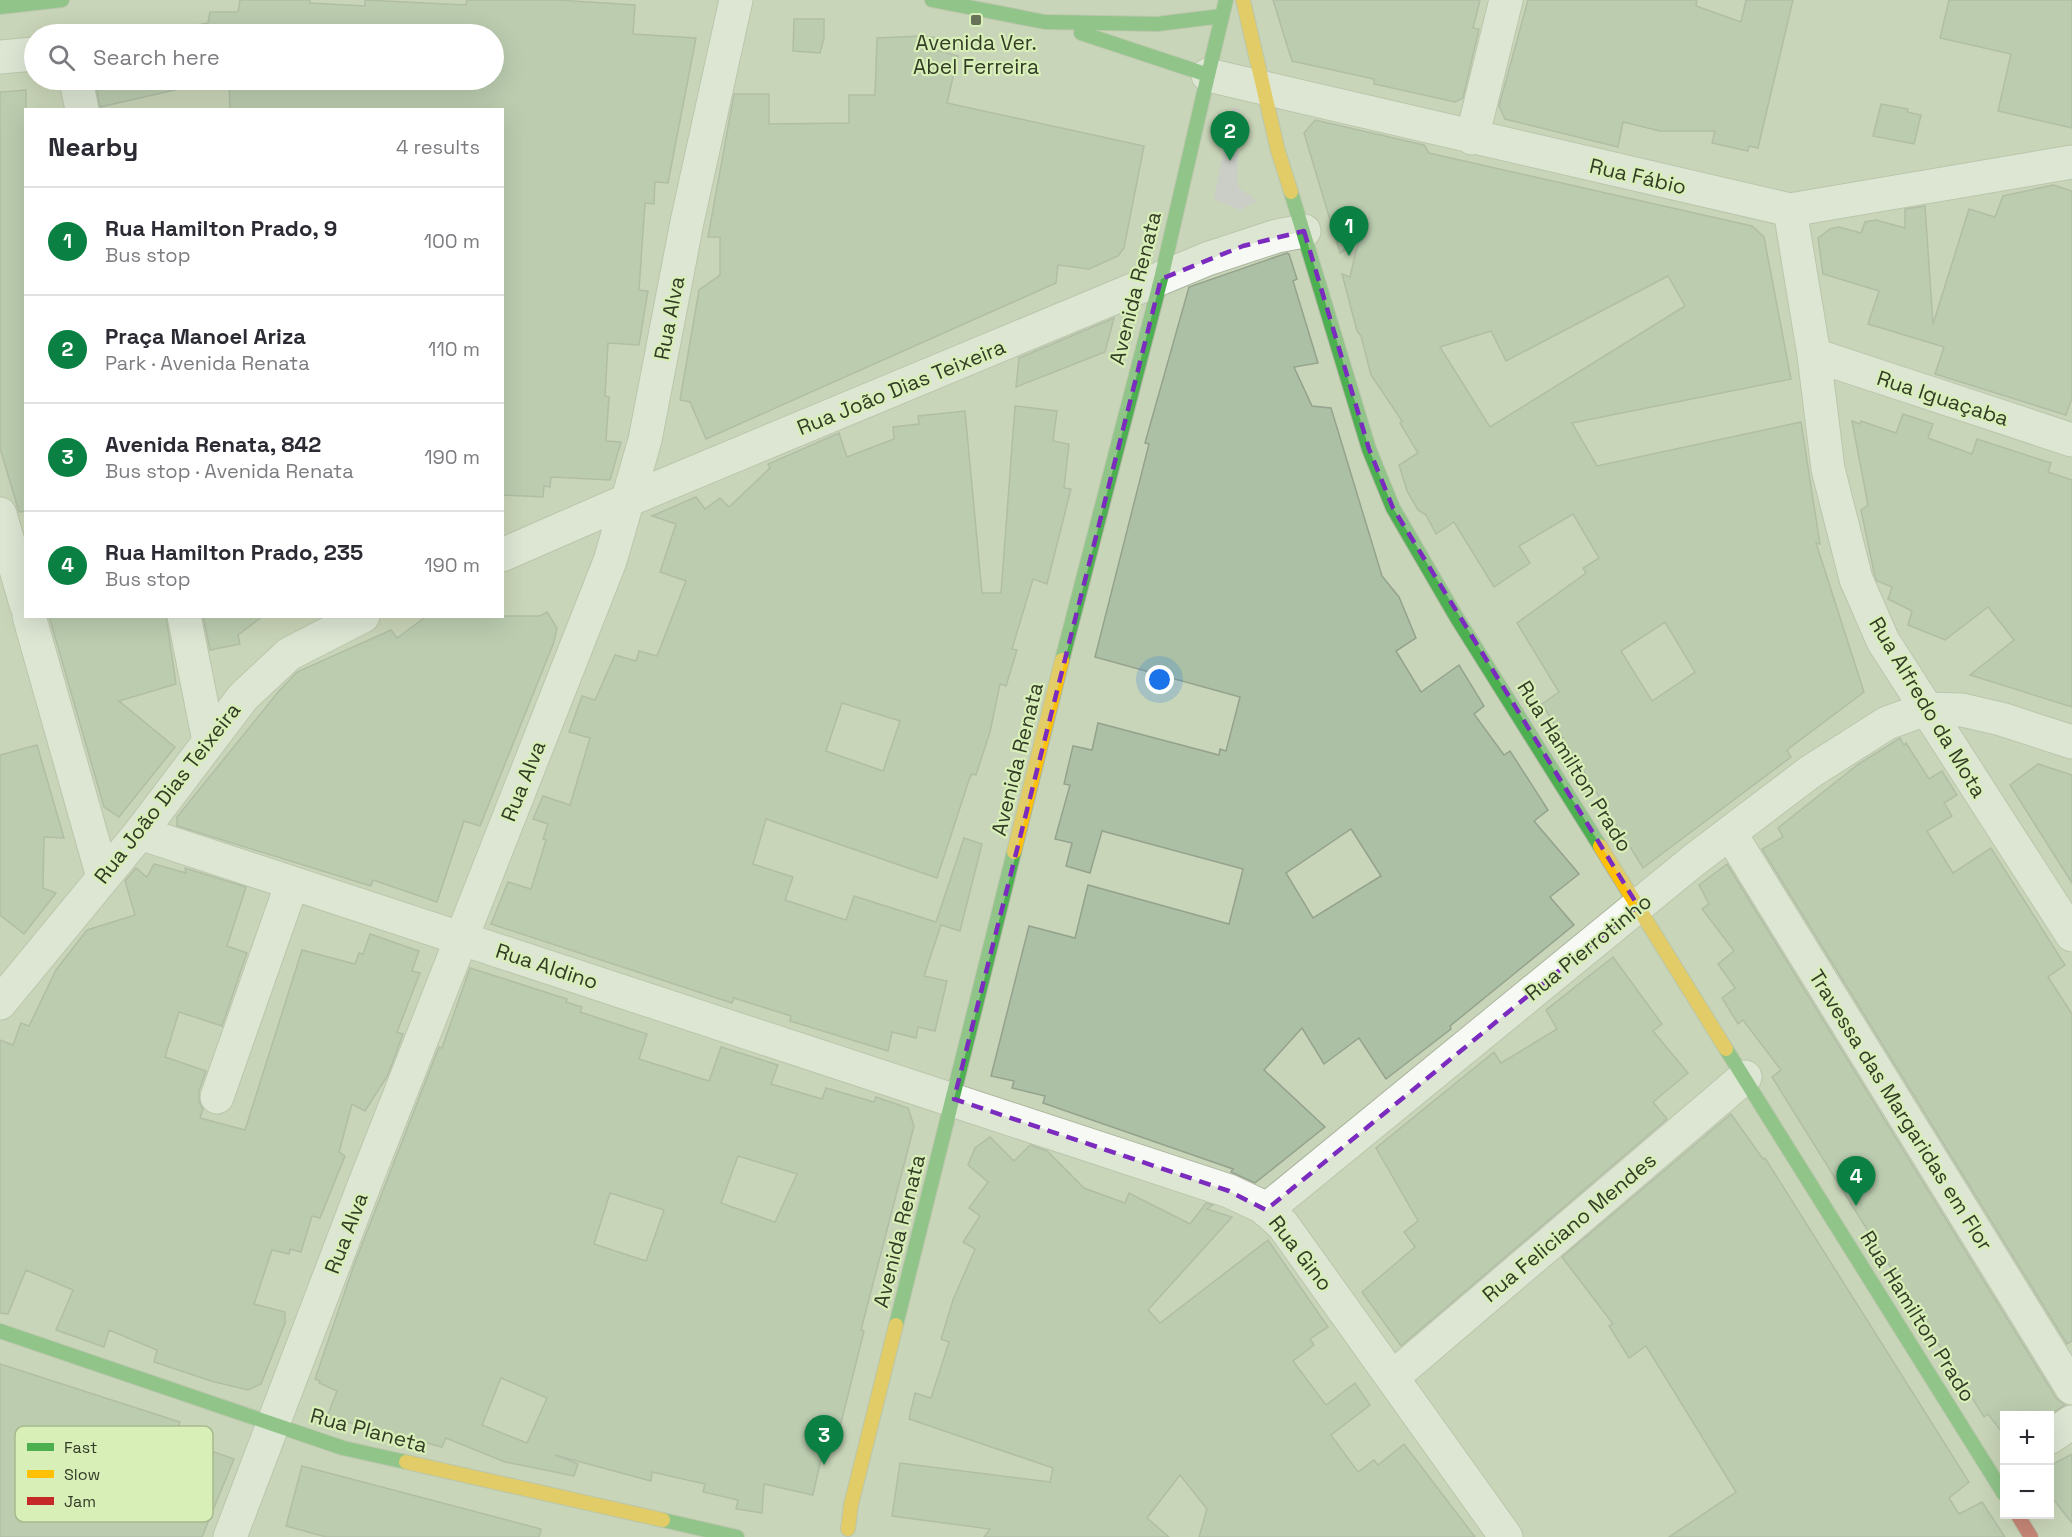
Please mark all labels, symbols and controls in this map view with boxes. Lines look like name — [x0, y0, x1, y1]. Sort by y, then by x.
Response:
marker: Avenida Ver. Abel Ferreira — [969, 13, 983, 27]
search box — [24, 24, 504, 90]
place label: Avenida Ver. Abel Ferreira — [913, 29, 1039, 80]
icon: search — [45, 41, 78, 74]
text: Search here — [93, 43, 220, 71]
pin: 2 — [1210, 112, 1250, 161]
text: Nearby — [48, 130, 138, 164]
text: 4 results — [396, 134, 480, 160]
street label: Rua Fábio — [1587, 152, 1689, 200]
pin: 1 — [1330, 206, 1368, 256]
street label: Avenida Renata — [1103, 209, 1167, 367]
text: Rua Hamilton Prado, 9 — [105, 214, 337, 242]
text: 1 — [63, 228, 72, 254]
text: 100 m — [424, 228, 480, 254]
text: Bus stop — [105, 242, 191, 268]
street label: Rua Alva — [648, 274, 690, 362]
text: Praça Manoel Ariza — [105, 322, 306, 350]
street label: Rua João Dias Teixeira — [793, 333, 1009, 441]
text: 2 — [62, 336, 73, 362]
text: 110 m — [428, 336, 480, 362]
text: Park · Avenida Renata — [105, 350, 310, 376]
street label: Rua Iguaçaba — [1874, 364, 2012, 432]
text: Avenida Renata, 842 — [105, 430, 321, 458]
text: 3 — [61, 444, 74, 470]
text: 190 m — [424, 444, 480, 470]
text: Bus stop · Avenida Renata — [105, 458, 354, 484]
text: Rua Hamilton Prado, 235 — [105, 538, 363, 566]
text: 4 — [61, 552, 74, 578]
text: 190 m — [424, 552, 480, 578]
text: Bus stop — [105, 566, 191, 592]
street label: Rua Alfredo da Mota — [1863, 612, 1993, 802]
your location — [1145, 665, 1174, 694]
street label: Rua Hamilton Prado — [1511, 675, 1639, 857]
street label: Avenida Renata — [985, 680, 1049, 838]
street label: Rua João Dias Teixeira — [88, 697, 246, 889]
street label: Rua Alva — [495, 737, 551, 825]
street label: Rua Pierrotinho — [1519, 888, 1657, 1006]
street label: Rua Aldino — [492, 937, 602, 995]
street label: Travessa das Margaridas em Flor — [1803, 964, 1999, 1256]
street label: Rua Feliciano Mendes — [1476, 1146, 1662, 1308]
street label: Avenida Renata — [867, 1152, 931, 1310]
pin: 4 — [1836, 1156, 1876, 1206]
street label: Rua Alva — [318, 1189, 374, 1277]
street label: Rua Gino — [1263, 1210, 1339, 1296]
street label: Rua Hamilton Prado — [1854, 1225, 1982, 1407]
street label: Rua Planeta — [308, 1401, 430, 1459]
map controls — [2000, 1411, 2054, 1519]
button: + — [2000, 1411, 2054, 1465]
pin: 3 — [804, 1416, 844, 1465]
legend — [15, 1426, 213, 1522]
text: Fast — [64, 1437, 97, 1458]
text: Slow — [64, 1464, 100, 1485]
button: − — [2000, 1465, 2054, 1519]
text: Jam — [64, 1491, 96, 1512]

